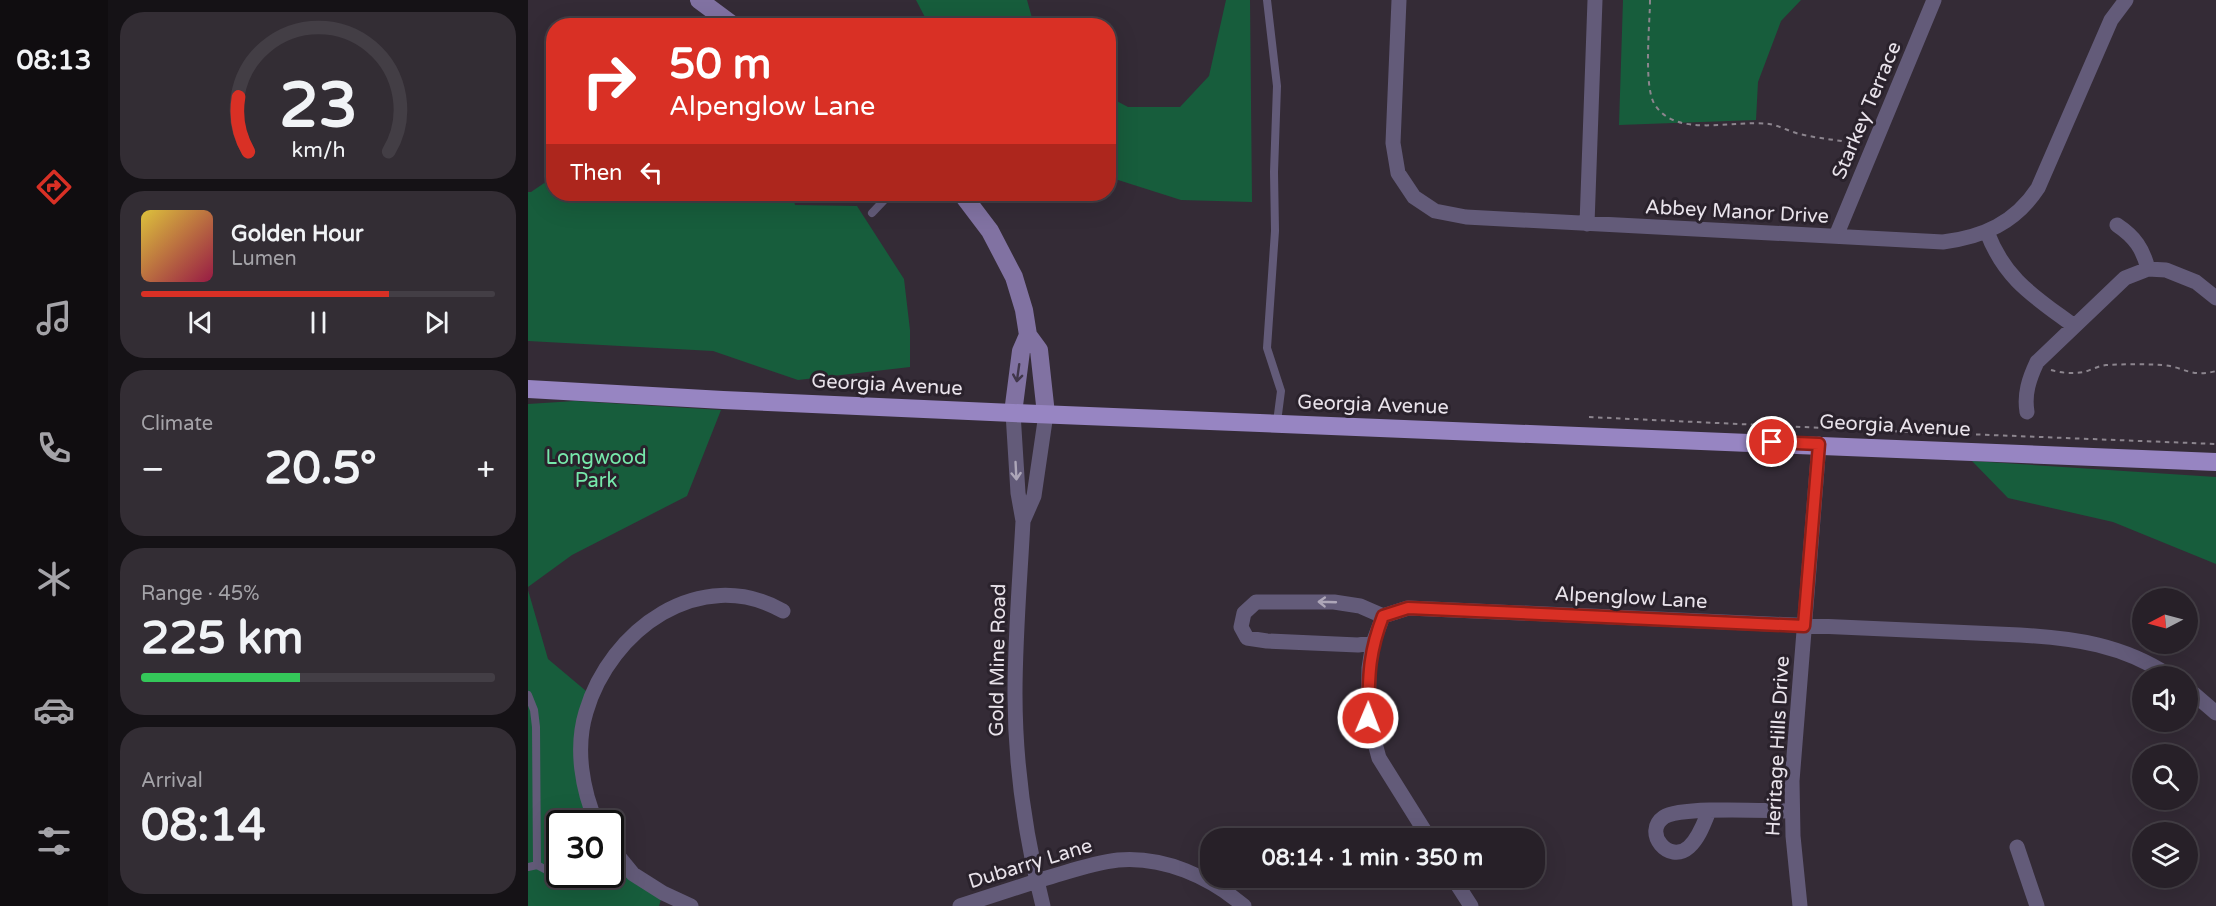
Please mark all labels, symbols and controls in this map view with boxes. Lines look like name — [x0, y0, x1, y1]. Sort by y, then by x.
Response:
street label: Starkey Terrace — [1827, 38, 1907, 183]
text: 50 m — [669, 39, 771, 90]
icon: right — [570, 42, 648, 120]
text: 08:13 — [17, 44, 91, 77]
text: 23 — [279, 70, 357, 145]
text: Alpenglow Lane — [669, 90, 875, 123]
text: km/h — [291, 138, 345, 164]
icon: left — [635, 156, 668, 189]
text: Then — [570, 160, 623, 186]
icon: directions — [33, 166, 75, 208]
street label: Abbey Manor Drive — [1644, 195, 1830, 229]
text: Golden Hour — [231, 221, 363, 247]
text: Lumen — [231, 247, 297, 271]
icon: music — [33, 297, 75, 339]
icon: previous — [184, 306, 217, 339]
icon: pause — [302, 306, 335, 339]
icon: next — [420, 306, 453, 339]
one-way arrow — [1012, 363, 1023, 382]
street label: Georgia Avenue — [811, 369, 963, 401]
street label: Georgia Avenue — [1297, 390, 1449, 420]
street label: Georgia Avenue — [1819, 410, 1971, 442]
text: Climate — [141, 412, 213, 436]
pin — [1746, 416, 1797, 467]
icon: arrive — [1755, 425, 1788, 458]
icon: phone — [33, 427, 75, 469]
text: 20.5° — [264, 442, 377, 496]
park label: Longwood Park — [545, 446, 647, 493]
text: − — [141, 450, 165, 489]
text: + — [476, 450, 495, 489]
one-way arrow — [1011, 460, 1022, 480]
icon: climate — [33, 558, 75, 600]
text: Range · 45% — [141, 582, 260, 606]
street label: Alpenglow Lane — [1554, 582, 1708, 614]
street label: Gold Mine Road — [985, 583, 1011, 737]
north arrow — [2132, 588, 2198, 654]
map controls — [2132, 588, 2198, 888]
one-way arrow — [1318, 596, 1338, 608]
text: 225 km — [141, 612, 303, 666]
street label: Heritage Hills Drive — [1761, 655, 1795, 837]
button: sound — [2132, 666, 2198, 732]
position arrow — [1336, 686, 1400, 750]
icon: car — [33, 689, 75, 731]
button: search — [2132, 744, 2198, 810]
text: Arrival — [141, 769, 203, 793]
text: 08:14 — [141, 799, 266, 853]
speed limit sign: 30 — [546, 810, 624, 888]
icon: filters — [33, 820, 75, 862]
button: layers — [2132, 822, 2198, 888]
street label: Dubarry Lane — [965, 834, 1095, 894]
text: 08:14 · 1 min · 350 m — [1262, 845, 1483, 871]

